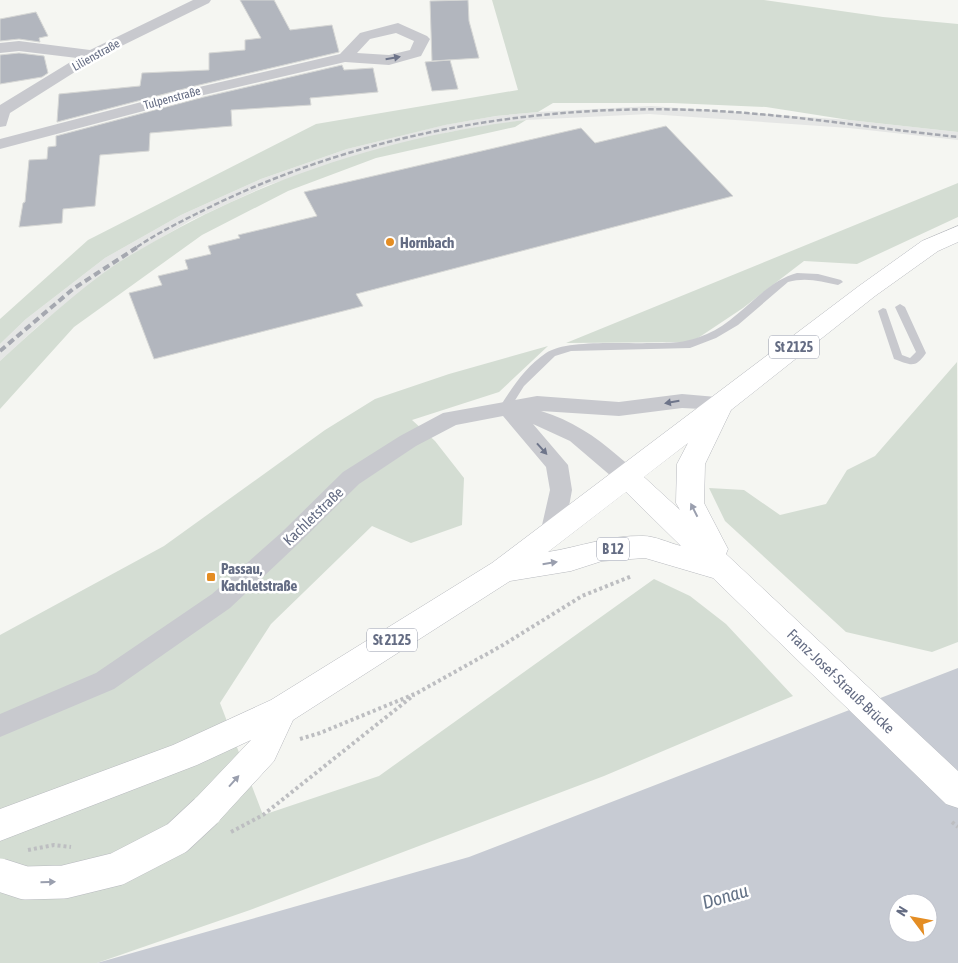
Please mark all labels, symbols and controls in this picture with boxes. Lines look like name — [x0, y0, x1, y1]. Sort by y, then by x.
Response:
street label: Lilienstraße — [70, 36, 122, 74]
one-way arrow — [386, 54, 401, 62]
street label: Tulpenstraße — [142, 84, 202, 112]
place label: Hornbach — [400, 234, 454, 251]
marker: Hornbach — [384, 236, 396, 248]
road number: St 2125 — [769, 336, 819, 358]
one-way arrow — [664, 399, 680, 407]
one-way arrow — [536, 442, 548, 454]
street label: Kachletstraße — [280, 483, 347, 549]
one-way arrow — [689, 503, 697, 517]
road number: B 12 — [597, 538, 629, 560]
one-way arrow — [542, 559, 558, 567]
place label: Passau, Kachletstraße — [221, 560, 298, 594]
marker: Passau, Kachletstraße — [205, 571, 217, 583]
street label: Franz-Josef-Strauß-Brücke — [784, 625, 898, 737]
road number: St 2125 — [367, 628, 417, 652]
one-way arrow — [228, 776, 240, 788]
one-way arrow — [40, 878, 56, 886]
water label: Donau — [699, 879, 751, 913]
north arrow — [888, 893, 938, 943]
text: N — [893, 903, 911, 919]

